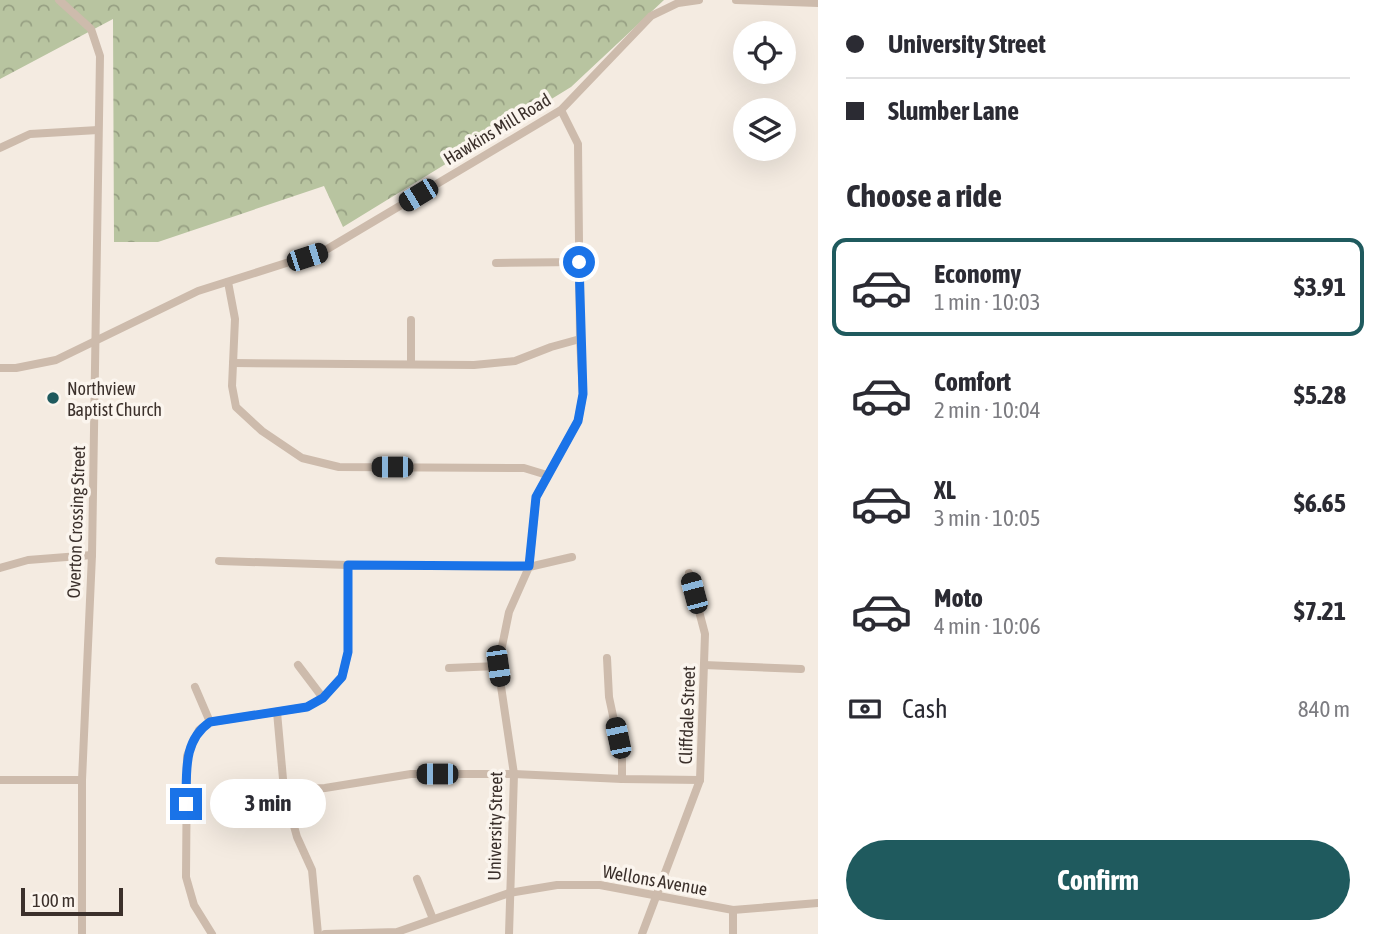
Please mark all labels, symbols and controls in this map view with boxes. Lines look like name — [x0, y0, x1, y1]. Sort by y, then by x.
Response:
map controls — [733, 21, 796, 161]
button: locate — [733, 21, 796, 84]
text: University Street — [888, 29, 1046, 59]
street label: Hawkins Mill Road — [440, 89, 554, 169]
text: Slumber Lane — [888, 96, 1019, 126]
button: layers — [733, 98, 796, 161]
car — [395, 175, 442, 215]
text: Choose a ride — [846, 177, 1002, 214]
car — [284, 241, 331, 273]
route start — [563, 246, 595, 278]
icon: car — [850, 256, 913, 319]
text: Economy — [934, 259, 1021, 289]
text: $3.91 — [1294, 272, 1346, 302]
text: 1 min · 10:03 — [934, 289, 1040, 315]
icon: car — [850, 364, 913, 427]
text: Comfort — [934, 367, 1011, 397]
place label: Northview Baptist Church — [67, 378, 162, 420]
text: $5.28 — [1294, 380, 1346, 410]
marker: Northview Baptist Church — [45, 390, 61, 406]
text: 2 min · 10:04 — [934, 397, 1040, 423]
street label: Overton Crossing Street — [63, 445, 89, 599]
car — [372, 457, 414, 478]
icon: car — [850, 472, 913, 535]
text: XL — [934, 475, 956, 505]
text: $6.65 — [1294, 488, 1346, 518]
text: 3 min · 10:05 — [934, 505, 1040, 531]
car — [679, 570, 710, 616]
icon: car — [850, 580, 913, 643]
text: Moto — [934, 583, 983, 613]
text: $7.21 — [1294, 596, 1346, 626]
text: 4 min · 10:06 — [934, 613, 1040, 639]
car — [485, 644, 512, 688]
street label: Cliffdale Street — [675, 665, 699, 765]
icon: cash — [846, 690, 884, 728]
text: Cash — [902, 694, 948, 724]
text: 840 m — [1298, 696, 1350, 722]
car — [604, 715, 633, 761]
car — [417, 764, 459, 785]
street label: University Street — [484, 771, 506, 881]
callout: 3 min — [210, 780, 326, 828]
route end — [170, 788, 202, 820]
text: 3 min — [245, 790, 291, 816]
button: Confirm — [846, 840, 1350, 920]
street label: Wellons Avenue — [601, 860, 709, 900]
scale bar — [21, 885, 122, 917]
text: 100 m — [32, 889, 75, 911]

